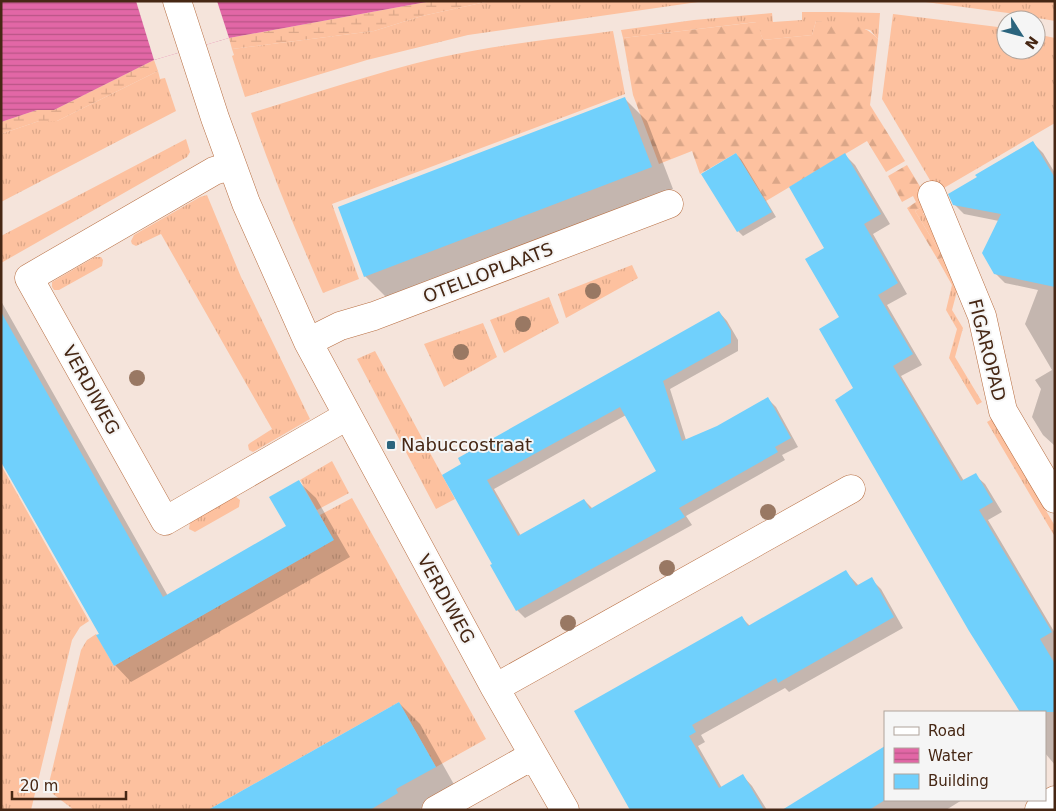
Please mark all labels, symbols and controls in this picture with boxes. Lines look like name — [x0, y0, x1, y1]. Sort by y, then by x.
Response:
north arrow — [996, 10, 1046, 60]
text: N — [1022, 33, 1041, 52]
street label: OTELLOPLAATS — [420, 238, 556, 307]
street label: FIGAROPAD — [965, 297, 1010, 403]
street label: VERDIWEG — [58, 342, 124, 438]
place label: Nabuccostraat — [401, 434, 532, 455]
marker: Nabuccostraat — [385, 439, 397, 451]
street label: VERDIWEG — [413, 551, 479, 647]
legend — [884, 711, 1046, 801]
text: Road — [928, 722, 966, 740]
text: Water — [928, 747, 973, 765]
scale bar — [12, 768, 126, 800]
text: Building — [928, 772, 989, 790]
text: 20 m — [20, 777, 58, 795]

